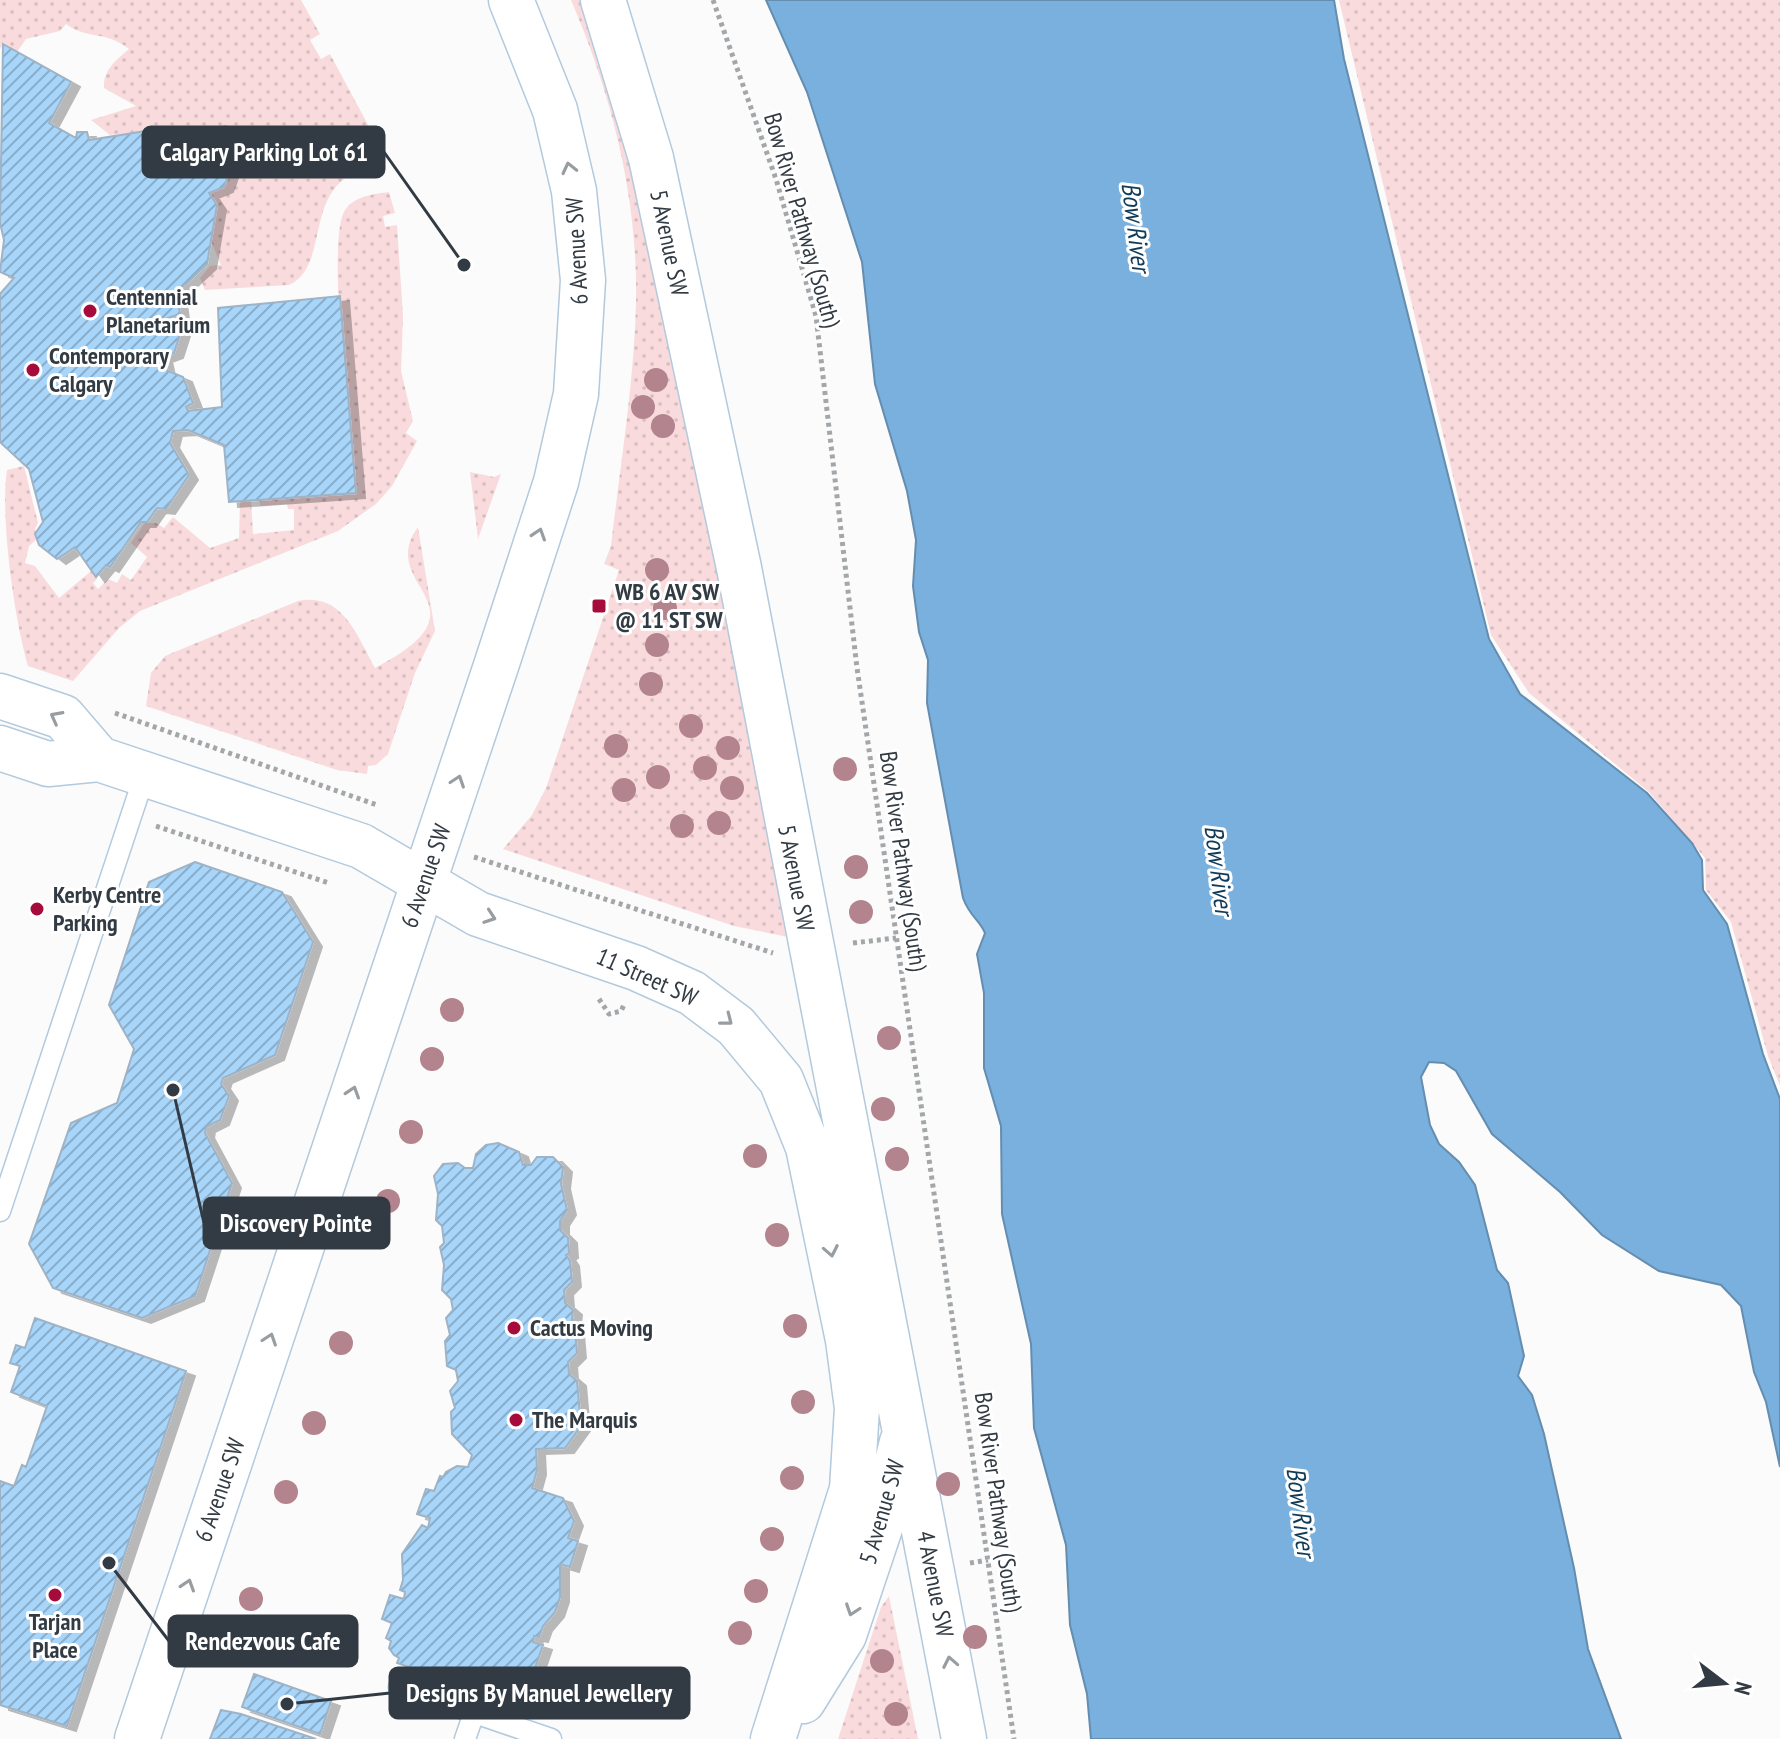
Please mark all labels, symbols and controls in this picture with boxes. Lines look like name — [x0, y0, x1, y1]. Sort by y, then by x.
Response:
street label: Bow River Pathway (South) — [757, 109, 848, 331]
callout: Calgary Parking Lot 61 — [143, 127, 384, 177]
text: Calgary Parking Lot 61 — [160, 135, 368, 168]
one-way arrow — [561, 162, 578, 175]
water label: Bow River — [1115, 180, 1159, 277]
street label: 5 Avenue SW — [643, 187, 696, 299]
street label: 6 Avenue SW — [558, 197, 595, 305]
place label: Centennial Planetarium — [106, 281, 210, 340]
marker: Centennial Planetarium — [81, 302, 99, 320]
place label: Contemporary Calgary — [49, 340, 169, 399]
marker: Contemporary Calgary — [24, 361, 42, 379]
one-way arrow — [530, 528, 546, 541]
place label: WB 6 AV SW @ 11 ST SW — [614, 576, 724, 635]
marker: WB 6 AV SW @ 11 ST SW — [590, 597, 608, 615]
one-way arrow — [50, 712, 64, 727]
street label: Bow River Pathway (South) — [873, 749, 934, 973]
one-way arrow — [448, 775, 464, 789]
street label: 6 Avenue SW — [393, 820, 458, 932]
street label: 5 Avenue SW — [771, 822, 822, 934]
water label: Bow River — [1198, 823, 1242, 920]
place label: Kerby Centre Parking — [53, 879, 161, 938]
marker: Kerby Centre Parking — [28, 900, 46, 918]
one-way arrow — [482, 908, 496, 924]
street label: 11 Street SW — [592, 940, 703, 1013]
one-way arrow — [718, 1010, 733, 1024]
one-way arrow — [343, 1086, 359, 1100]
callout: Discovery Pointe — [204, 1198, 389, 1248]
text: Discovery Pointe — [220, 1206, 372, 1239]
one-way arrow — [821, 1244, 838, 1258]
place label: Cactus Moving — [530, 1312, 653, 1343]
marker: Cactus Moving — [505, 1319, 523, 1337]
one-way arrow — [261, 1332, 277, 1346]
street label: Bow River Pathway (South) — [968, 1390, 1029, 1614]
place label: The Marquis — [532, 1404, 637, 1435]
marker: The Marquis — [507, 1411, 525, 1429]
street label: 6 Avenue SW — [187, 1434, 252, 1546]
street label: 5 Avenue SW — [852, 1456, 911, 1568]
water label: Bow River — [1280, 1465, 1324, 1562]
street label: 4 Avenue SW — [910, 1528, 961, 1640]
one-way arrow — [178, 1579, 194, 1593]
marker: Tarjan Place — [46, 1586, 64, 1604]
one-way arrow — [846, 1603, 862, 1617]
place label: Tarjan Place — [29, 1606, 81, 1665]
callout: Rendezvous Cafe — [169, 1616, 357, 1666]
text: Rendezvous Cafe — [185, 1624, 341, 1657]
north arrow — [1684, 1643, 1764, 1723]
one-way arrow — [942, 1656, 959, 1669]
callout: Designs By Manuel Jewellery — [390, 1668, 689, 1718]
text: Designs By Manuel Jewellery — [406, 1676, 673, 1709]
text: N — [1728, 1679, 1758, 1698]

